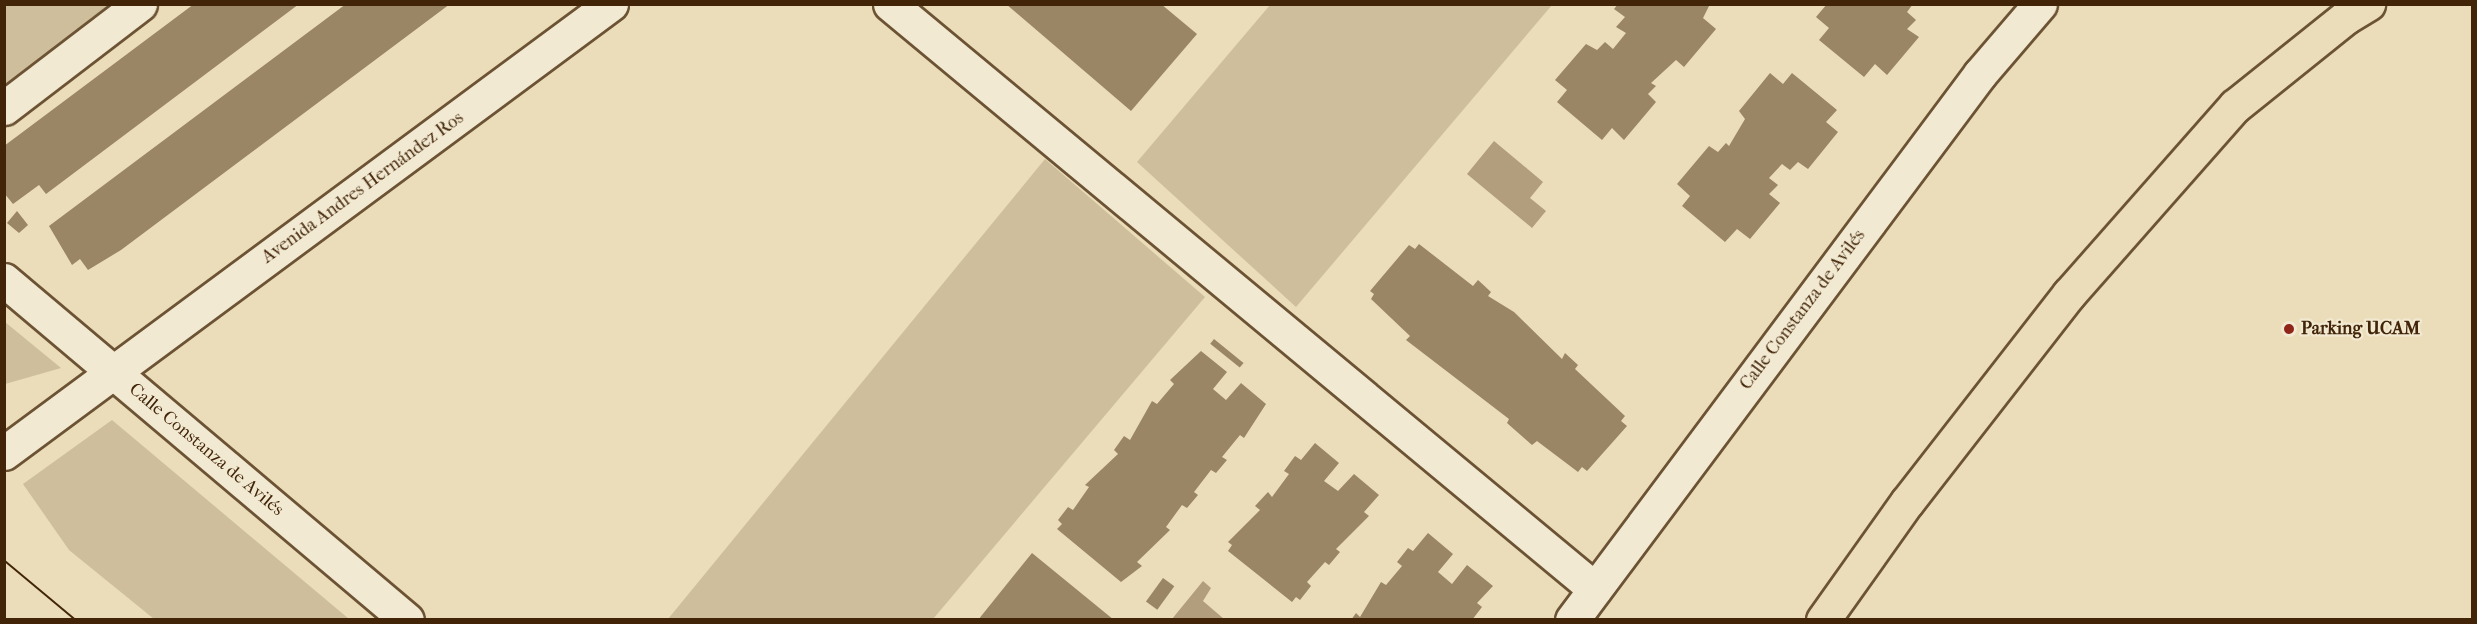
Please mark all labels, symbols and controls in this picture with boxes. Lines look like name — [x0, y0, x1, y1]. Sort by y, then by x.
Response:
street label: Avenida Andres Hernández Ros — [258, 108, 468, 268]
street label: Calle Constanza de Avilés — [1736, 226, 1870, 394]
place label: Parking UCAM — [2301, 318, 2420, 340]
marker: Parking UCAM — [2282, 322, 2296, 336]
street label: Calle Constanza de Avilés — [124, 379, 288, 521]

